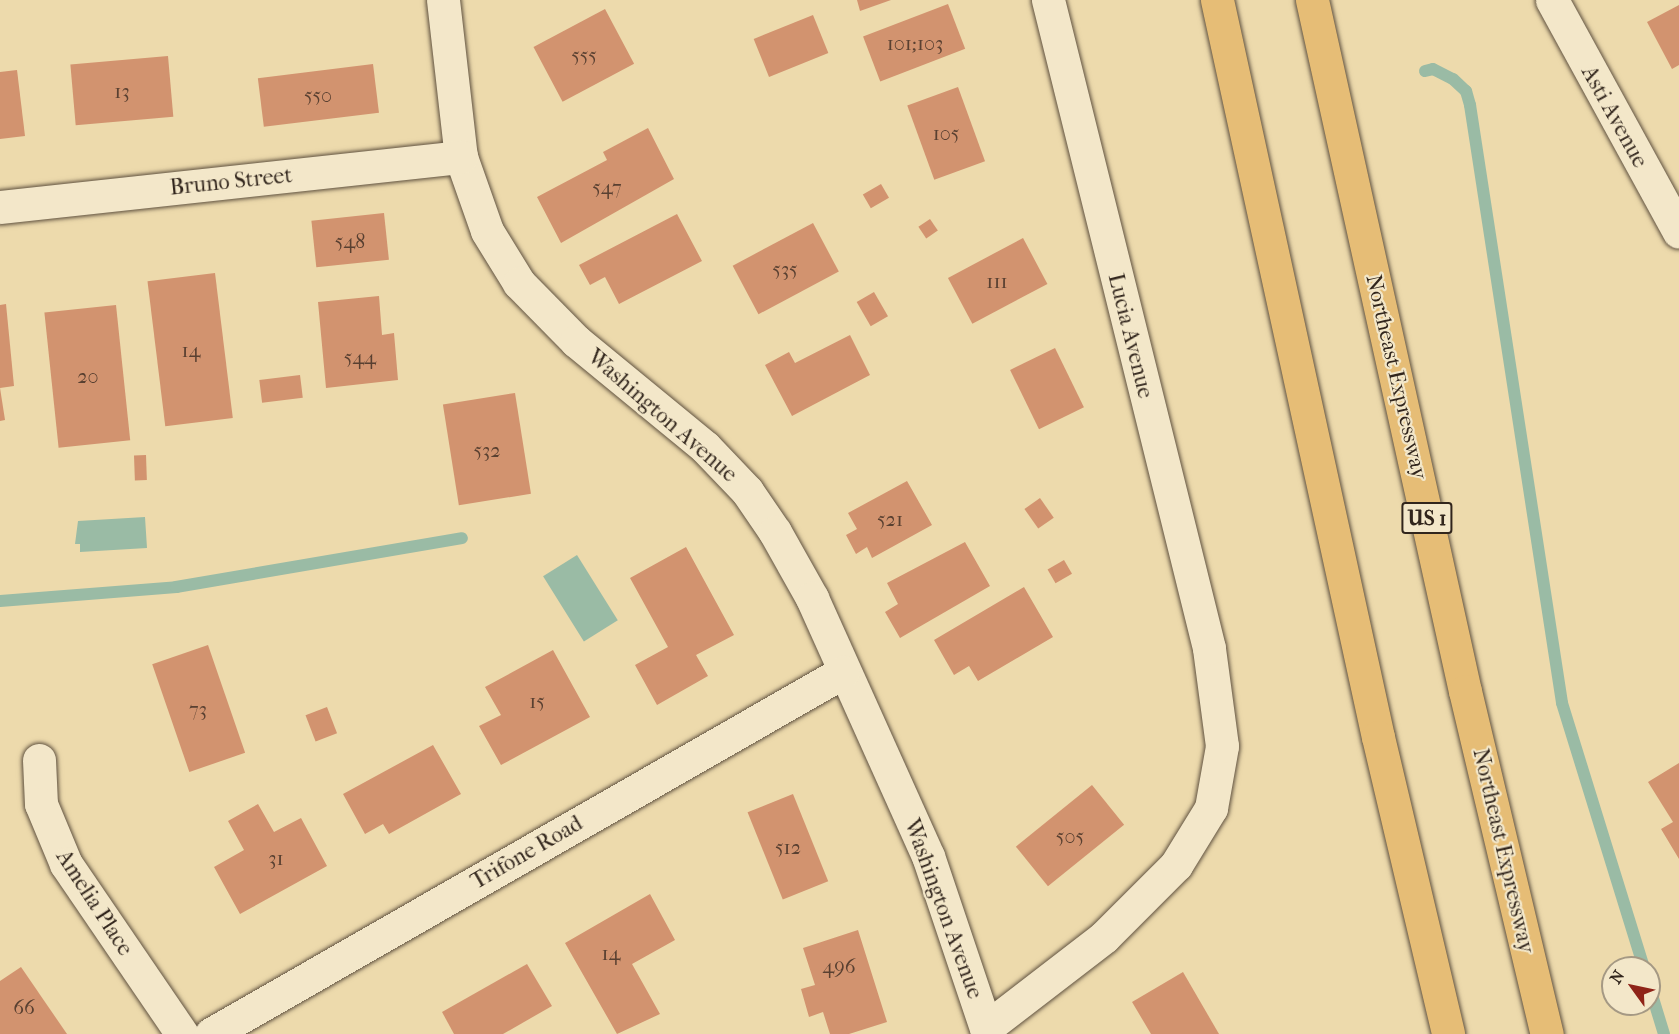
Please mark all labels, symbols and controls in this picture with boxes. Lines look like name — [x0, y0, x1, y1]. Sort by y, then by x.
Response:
house number: 101;103 — [887, 31, 943, 55]
house number: 555 — [571, 43, 597, 67]
street label: Asti Avenue — [1575, 61, 1653, 173]
house number: 13 — [114, 79, 130, 103]
house number: 550 — [304, 83, 332, 107]
house number: 105 — [933, 121, 959, 145]
street label: Bruno Street — [169, 162, 293, 202]
house number: 547 — [592, 175, 622, 199]
house number: 548 — [335, 229, 365, 253]
house number: 535 — [772, 257, 798, 281]
house number: 111 — [986, 269, 1008, 293]
street label: Lucia Avenue — [1102, 271, 1158, 401]
street label: Northeast Expressway — [1360, 272, 1432, 482]
house number: 14 — [182, 338, 200, 362]
street label: Washington Avenue — [582, 344, 742, 488]
house number: 544 — [344, 345, 376, 369]
house number: 20 — [77, 364, 99, 388]
house number: 532 — [473, 438, 501, 462]
road number: US 1 — [1400, 500, 1454, 536]
house number: 521 — [877, 507, 903, 531]
house number: 15 — [529, 689, 545, 713]
house number: 73 — [189, 697, 207, 721]
street label: Northeast Expressway — [1467, 746, 1539, 956]
street label: Trifone Road — [467, 810, 587, 896]
street label: Washington Avenue — [898, 816, 988, 1002]
house number: 505 — [1056, 824, 1084, 848]
house number: 512 — [775, 835, 801, 859]
street label: Amelia Place — [50, 845, 138, 961]
house number: 31 — [268, 846, 284, 870]
house number: 14 — [602, 941, 620, 965]
house number: 496 — [822, 954, 856, 978]
north arrow — [1601, 956, 1661, 1016]
text: N — [1606, 967, 1628, 987]
house number: 66 — [13, 995, 35, 1019]

